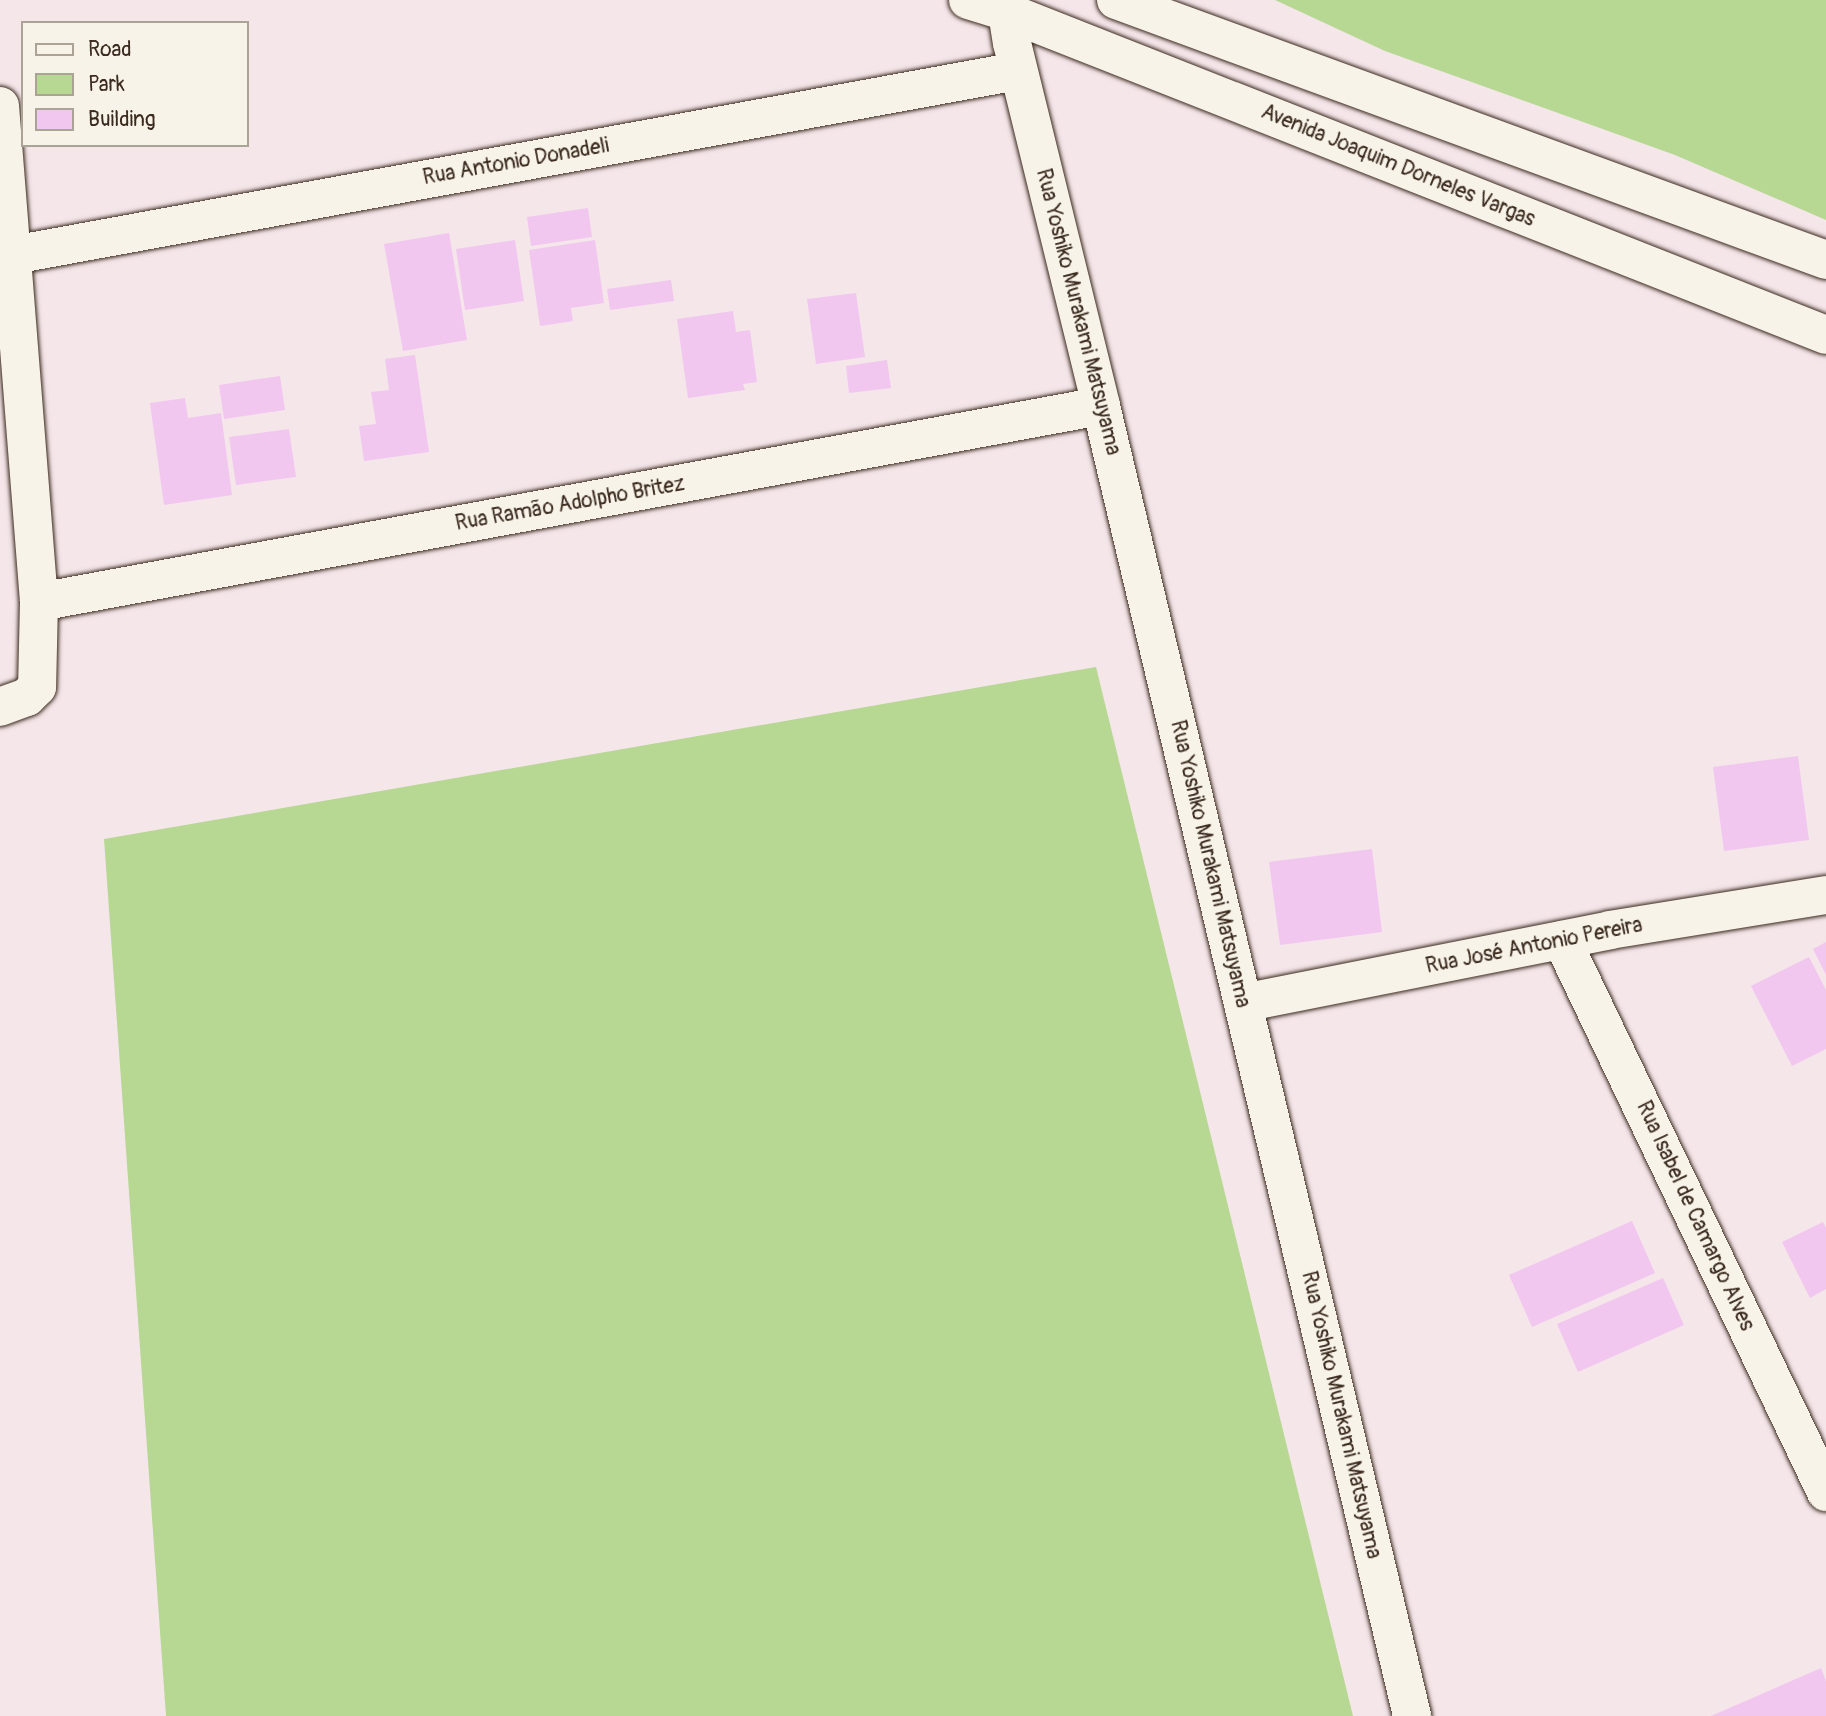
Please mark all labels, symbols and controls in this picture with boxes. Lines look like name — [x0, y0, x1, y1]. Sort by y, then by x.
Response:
legend — [21, 21, 248, 147]
text: Road — [88, 36, 132, 63]
text: Park — [88, 71, 125, 98]
street label: Avenida Joaquim Dorneles Vargas — [1257, 99, 1539, 233]
text: Building — [88, 106, 155, 133]
street label: Rua Antonio Donadeli — [421, 133, 611, 191]
street label: Rua Yoshiko Murakami Matsuyama — [1030, 166, 1126, 458]
street label: Rua Ramão Adolpho Britez — [453, 471, 687, 537]
street label: Rua Yoshiko Murakami Matsuyama — [1165, 718, 1255, 1010]
street label: Rua José Antonio Pereira — [1424, 913, 1644, 979]
street label: Rua Isabel de Camargo Alves — [1631, 1097, 1759, 1335]
street label: Rua Yoshiko Murakami Matsuyama — [1296, 1269, 1386, 1561]

